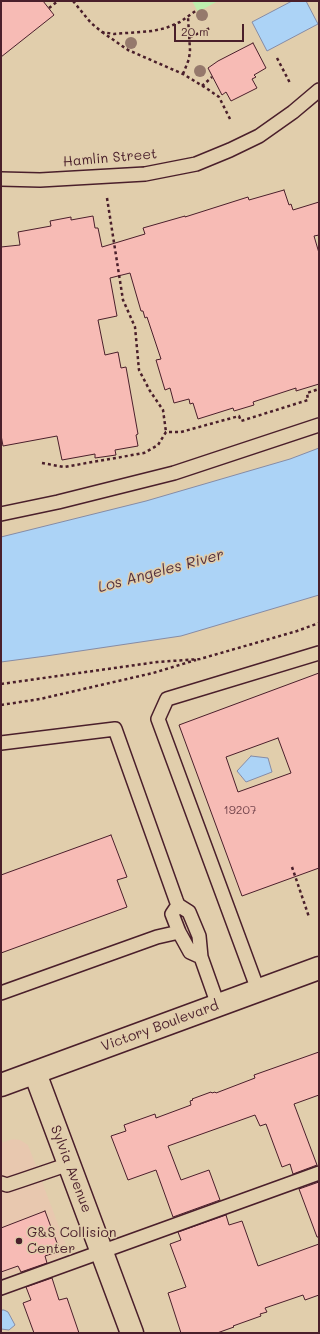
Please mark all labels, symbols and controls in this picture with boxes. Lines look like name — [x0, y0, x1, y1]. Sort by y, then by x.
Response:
scale bar — [176, 16, 246, 42]
text: 20 m — [181, 23, 209, 39]
street label: Hamlin Street — [62, 146, 158, 170]
water label: Los Angeles River — [96, 546, 226, 596]
house number: 19207 — [223, 803, 257, 817]
street label: Victory Boulevard — [99, 997, 221, 1055]
street label: Sylvia Avenue — [47, 1123, 95, 1215]
place label: G&S Collision Center — [27, 1225, 117, 1258]
marker: G&S Collision Center — [14, 1236, 24, 1246]

